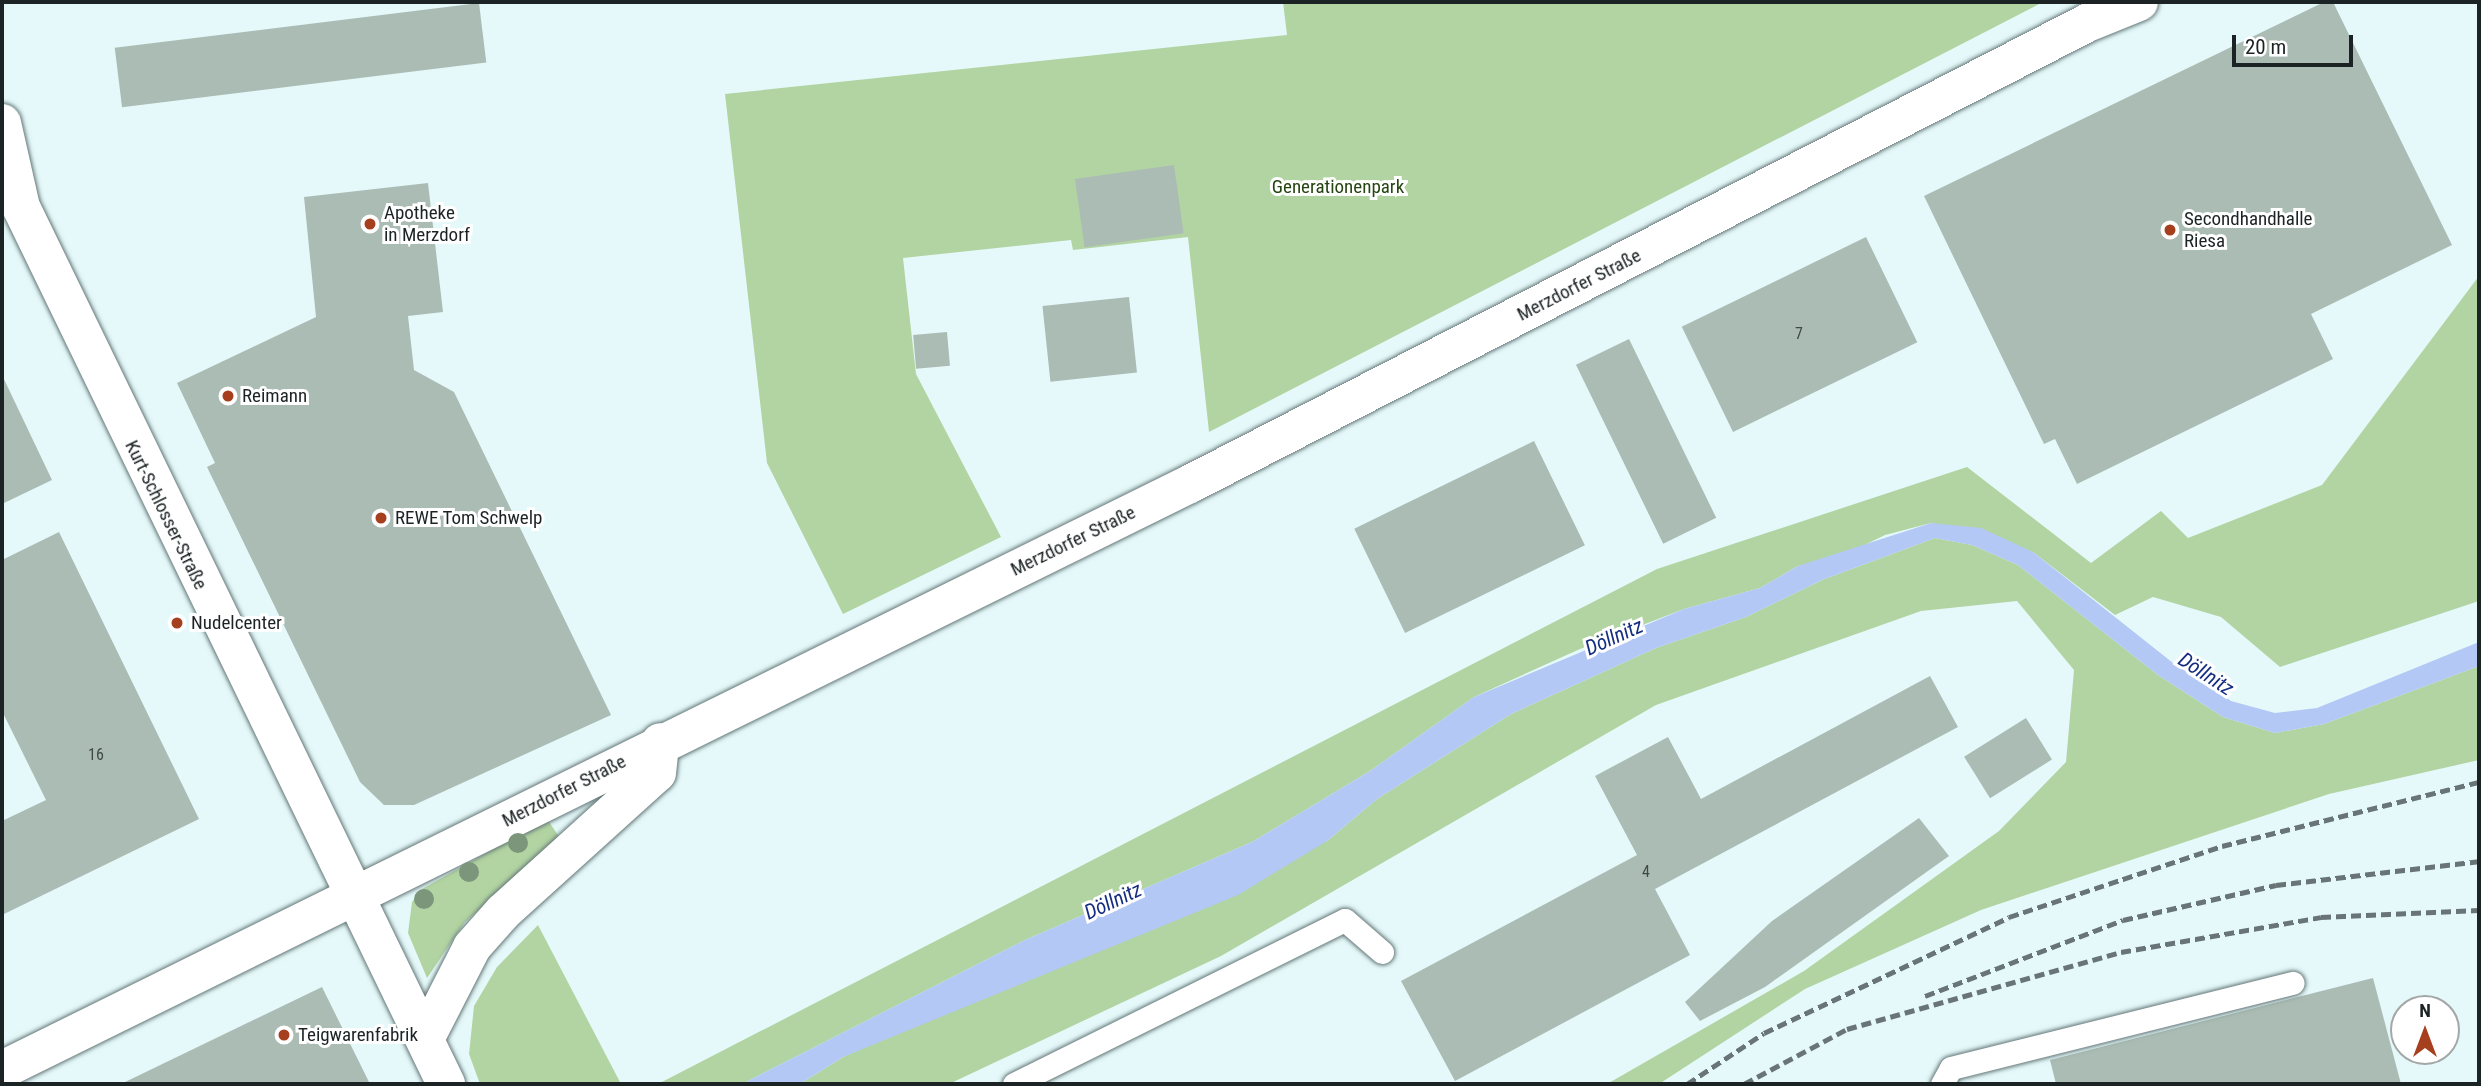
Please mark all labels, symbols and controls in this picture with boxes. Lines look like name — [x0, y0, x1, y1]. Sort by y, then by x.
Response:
scale bar — [2236, 21, 2357, 65]
text: 20 m — [2245, 35, 2286, 59]
park label: Generationenpark — [1272, 176, 1404, 198]
place label: Apotheke in Merzdorf — [384, 202, 470, 246]
place label: Secondhandhalle Riesa — [2184, 208, 2313, 252]
marker: Apotheke in Merzdorf — [362, 216, 378, 232]
marker: Secondhandhalle Riesa — [2162, 222, 2178, 238]
street label: Merzdorfer Straße — [1513, 244, 1645, 326]
house number: 7 — [1795, 324, 1803, 344]
place label: Reimann — [242, 385, 307, 407]
marker: Reimann — [220, 388, 236, 404]
street label: Kurt-Schlosser-Straße — [120, 437, 212, 593]
street label: Merzdorfer Straße — [1007, 501, 1139, 581]
place label: REWE Tom Schwelp — [395, 507, 543, 529]
marker: REWE Tom Schwelp — [373, 510, 389, 526]
place label: Nudelcenter — [191, 612, 282, 634]
water label: Döllnitz — [1581, 613, 1647, 661]
marker: Nudelcenter — [169, 615, 185, 631]
water label: Döllnitz — [2174, 647, 2238, 701]
house number: 16 — [88, 745, 104, 765]
street label: Merzdorfer Straße — [498, 750, 630, 832]
house number: 4 — [1642, 862, 1650, 882]
water label: Döllnitz — [1080, 877, 1146, 925]
north arrow — [2390, 995, 2460, 1065]
text: N — [2419, 999, 2431, 1022]
place label: Teigwarenfabrik — [298, 1024, 418, 1046]
marker: Teigwarenfabrik — [276, 1027, 292, 1043]

